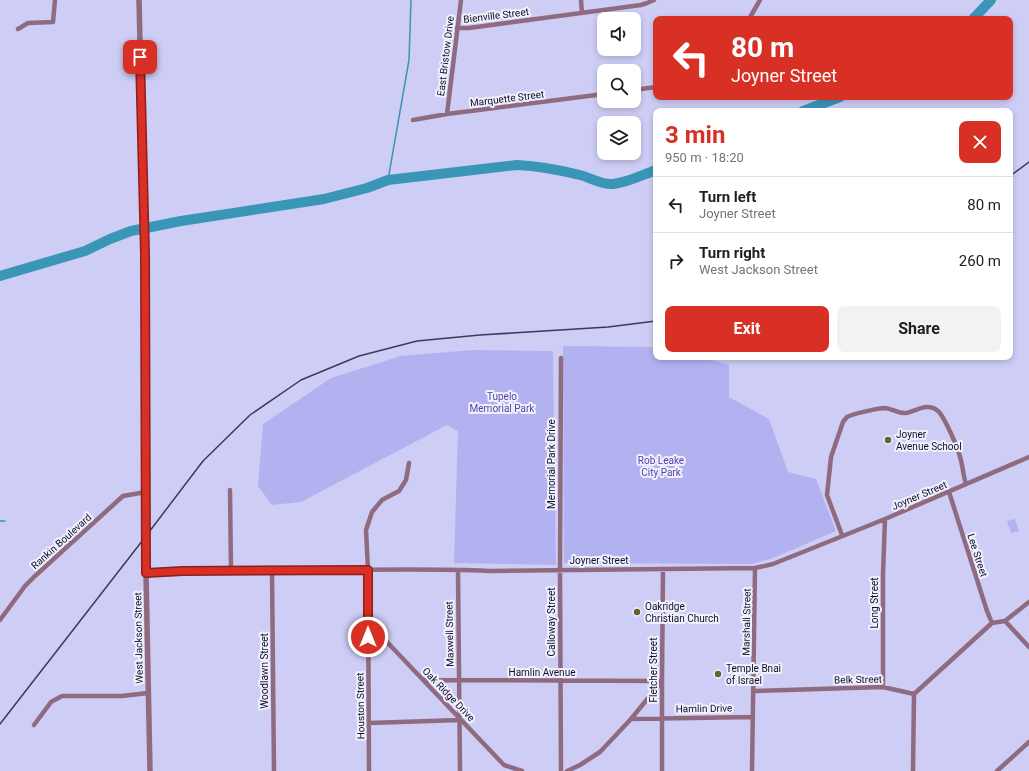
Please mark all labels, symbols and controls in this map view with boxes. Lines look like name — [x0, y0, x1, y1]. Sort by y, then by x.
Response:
street label: Bienville Street — [463, 6, 529, 25]
map controls — [597, 12, 641, 160]
button: sound — [597, 12, 641, 56]
street label: East Bristow Drive — [435, 15, 456, 97]
text: 80 m — [731, 31, 794, 64]
icon: left — [665, 32, 717, 84]
pin — [123, 40, 157, 74]
icon: arrive — [129, 46, 151, 68]
button: search — [597, 64, 641, 108]
text: Joyner Street — [731, 65, 837, 86]
street label: Marquette Street — [469, 88, 545, 109]
button: layers — [597, 116, 641, 160]
text: 3 min — [665, 121, 725, 149]
button: close — [959, 121, 1001, 163]
text: 950 m · 18:20 — [665, 150, 744, 165]
text: Turn left — [699, 188, 756, 206]
icon: left — [665, 194, 687, 216]
text: 80 m — [967, 196, 1001, 214]
text: Joyner Street — [699, 206, 776, 221]
text: Turn right — [699, 244, 765, 262]
icon: right — [665, 250, 687, 272]
text: 260 m — [959, 252, 1001, 270]
text: West Jackson Street — [699, 262, 818, 277]
button: Exit — [665, 306, 829, 352]
button: Share — [837, 306, 1001, 352]
park label: Tupelo Memorial Park — [470, 391, 535, 414]
street label: Memorial Park Drive — [546, 419, 557, 509]
place label: Joyner Avenue School — [896, 429, 962, 452]
marker: Joyner Avenue School — [883, 435, 893, 445]
park label: Rob Leake City Park — [638, 455, 684, 478]
street label: Joyner Street — [890, 479, 948, 512]
street label: Rankin Boulevard — [29, 512, 94, 571]
street label: Lee Street — [965, 532, 990, 578]
street label: Joyner Street — [570, 555, 628, 566]
street label: Long Street — [869, 577, 880, 629]
street label: Calloway Street — [546, 588, 557, 657]
street label: Marshall Street — [740, 588, 753, 656]
street label: West Jackson Street — [132, 592, 145, 684]
street label: Maxwell Street — [443, 601, 456, 667]
place label: Oakridge Christian Church — [645, 601, 719, 624]
marker: Oakridge Christian Church — [632, 607, 642, 617]
position arrow — [347, 616, 389, 658]
street label: Woodlawn Street — [259, 633, 270, 709]
street label: Fletcher Street — [648, 638, 659, 702]
place label: Temple Bnai of Israel — [726, 663, 781, 686]
street label: Oak Ridge Drive — [420, 665, 477, 723]
street label: Hamlin Avenue — [509, 667, 575, 678]
marker: Temple Bnai of Israel — [713, 669, 723, 679]
street label: Houston Street — [354, 673, 367, 739]
street label: Belk Street — [834, 674, 882, 685]
street label: Hamlin Drive — [676, 703, 732, 714]

